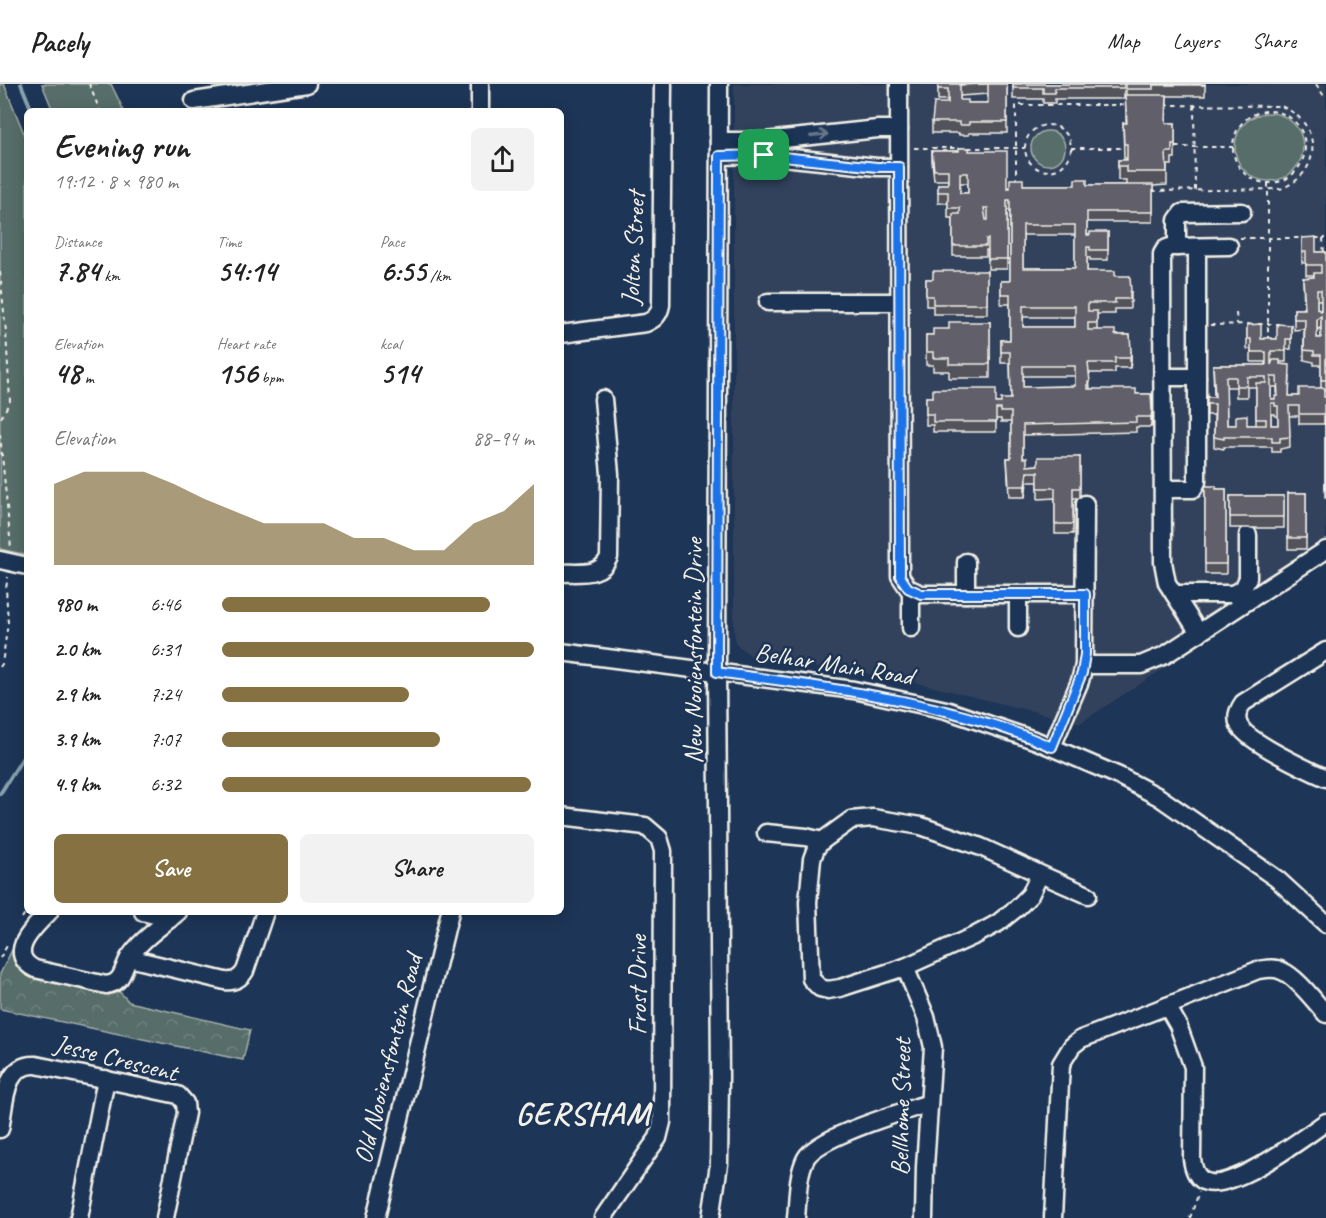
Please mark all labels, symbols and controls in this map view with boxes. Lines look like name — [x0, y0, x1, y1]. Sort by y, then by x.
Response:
text: Pacely — [30, 24, 89, 59]
text: Map — [1107, 28, 1140, 54]
text: Layers — [1173, 28, 1219, 54]
text: Share — [1252, 28, 1296, 54]
text: Evening run — [54, 125, 189, 167]
button: share — [471, 128, 534, 191]
pin — [738, 129, 789, 180]
one-way arrow — [809, 129, 829, 140]
icon: arrive — [747, 138, 780, 171]
text: 19:12 · 8 × 980 m — [54, 169, 178, 194]
street label: Jolton Street — [613, 187, 653, 308]
text: Distance — [54, 232, 102, 252]
text: Time — [217, 232, 241, 252]
text: Pace — [380, 232, 405, 252]
text: 7.84 — [54, 252, 100, 290]
text: 54:14 — [217, 252, 276, 290]
text: 6:55 — [380, 252, 426, 290]
text: km — [100, 266, 120, 286]
text: /km — [426, 266, 451, 286]
text: Elevation — [54, 334, 103, 354]
text: Heart rate — [217, 334, 275, 354]
text: kcal — [380, 334, 401, 354]
text: 48 — [54, 354, 81, 392]
text: 156 — [217, 354, 258, 392]
text: 514 — [380, 354, 420, 392]
text: m — [81, 368, 94, 388]
text: bpm — [258, 368, 284, 388]
text: Elevation — [54, 426, 116, 451]
text: 88–94 m — [473, 426, 534, 451]
street label: New Nooiensfontein Drive — [677, 536, 710, 764]
text: 980 m — [54, 592, 97, 617]
text: 6:46 — [150, 592, 181, 617]
street label: Belhar Main Road — [753, 635, 919, 693]
text: 2.0 km — [54, 637, 101, 662]
text: 6:31 — [150, 637, 181, 662]
text: 2.9 km — [54, 682, 100, 707]
text: 7:24 — [150, 682, 181, 707]
text: 3.9 km — [54, 727, 100, 752]
text: 7:07 — [150, 727, 181, 752]
text: 4.9 km — [54, 772, 100, 797]
text: 6:32 — [150, 772, 181, 797]
button: Save — [54, 834, 288, 903]
button: Share — [300, 834, 534, 903]
street label: Frost Drive — [621, 933, 654, 1035]
street label: Old Nooiensfontein Road — [346, 947, 431, 1167]
street label: Jesse Crescent — [49, 1026, 183, 1090]
street label: Bellhome Street — [883, 1036, 919, 1176]
district label: GERSHAM — [515, 1093, 653, 1134]

